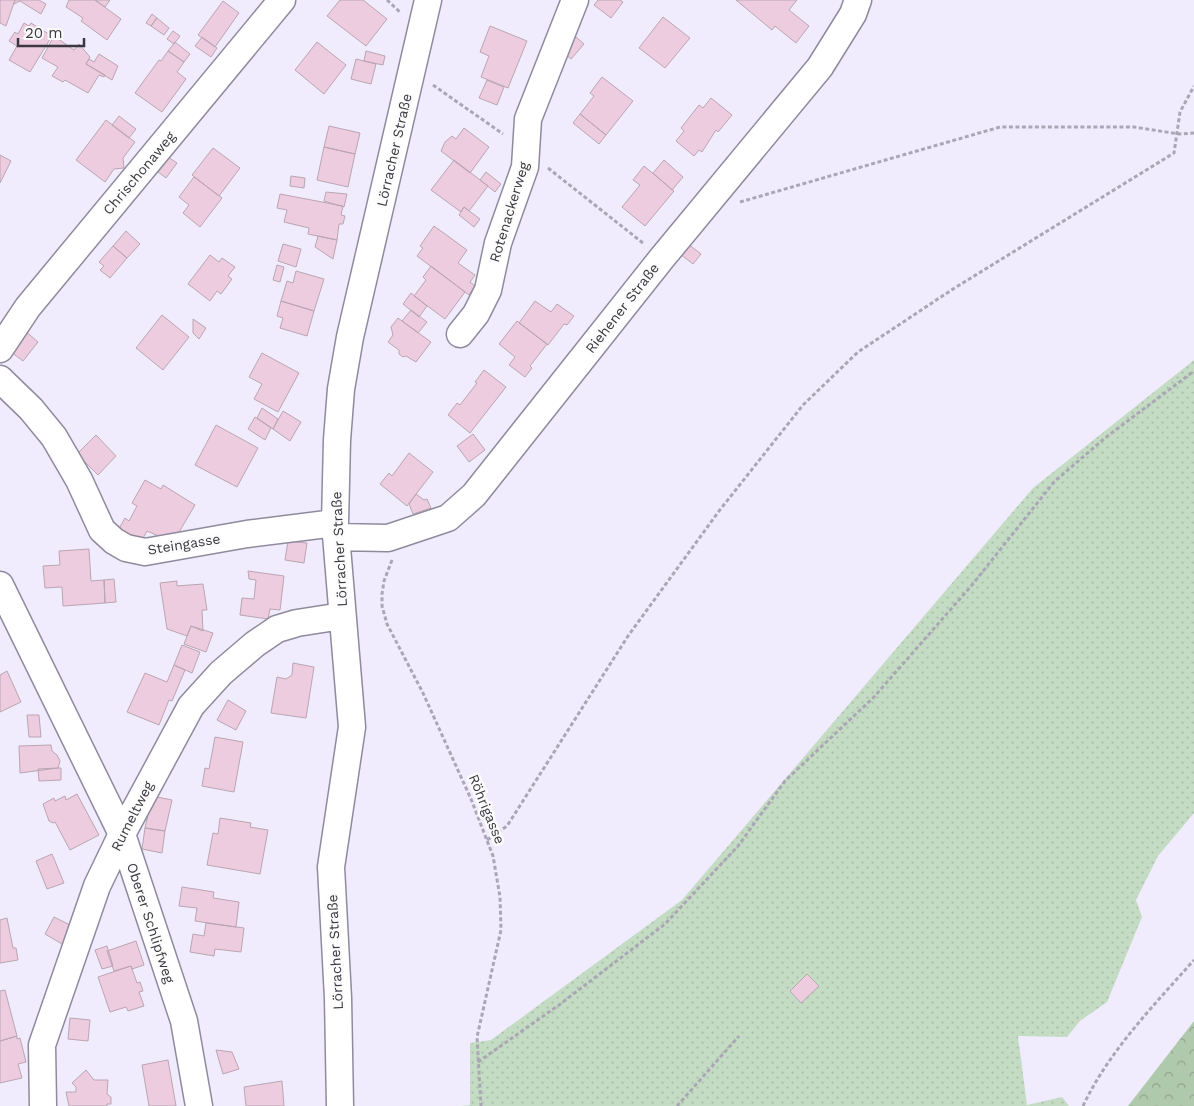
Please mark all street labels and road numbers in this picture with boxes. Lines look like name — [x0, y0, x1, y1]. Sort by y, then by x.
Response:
street label: Lörracher Straße — [373, 92, 415, 208]
street label: Chrischonaweg — [100, 128, 179, 218]
street label: Rotenackerweg — [486, 159, 532, 264]
street label: Riehener Straße — [582, 260, 662, 356]
street label: Lörracher Straße — [328, 491, 350, 607]
street label: Steingasse — [146, 530, 222, 558]
street label: Röhrigasse — [466, 772, 508, 846]
street label: Rumeltweg — [108, 778, 157, 854]
street label: Oberer Schlipfweg — [124, 861, 178, 986]
street label: Lörracher Straße — [324, 894, 346, 1010]

